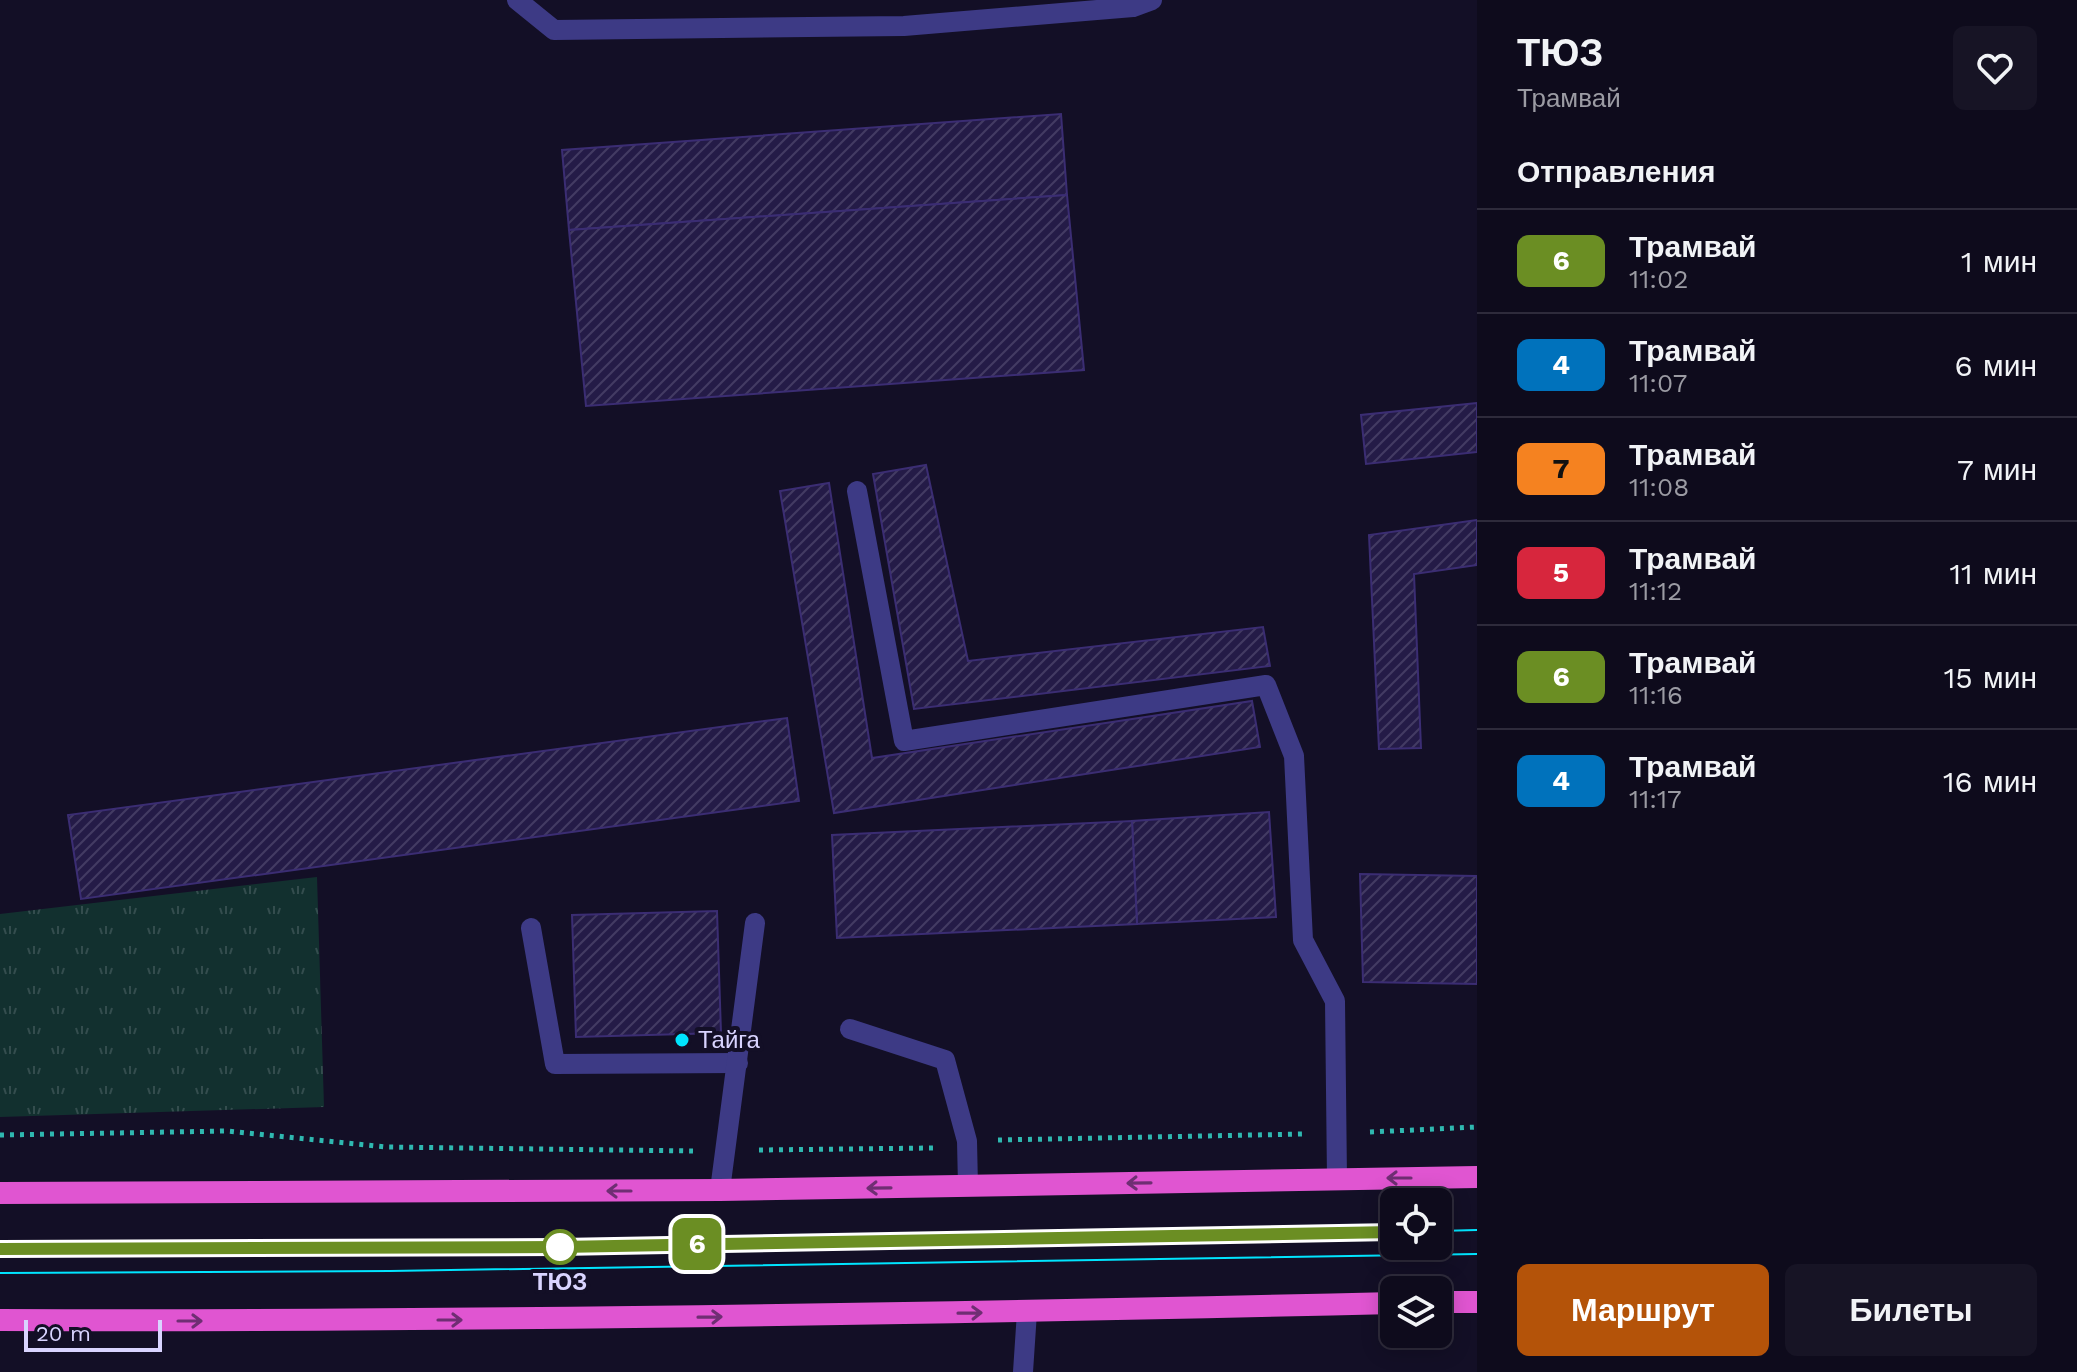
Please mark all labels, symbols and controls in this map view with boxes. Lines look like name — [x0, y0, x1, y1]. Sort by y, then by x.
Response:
button: heart — [1953, 26, 2037, 110]
text: ТЮЗ — [1517, 31, 1603, 75]
text: Трамвай — [1517, 83, 1621, 113]
text: Отправления — [1517, 154, 1716, 189]
text: Трамвай — [1629, 229, 1757, 264]
text: 6 — [1552, 244, 1570, 277]
text: 1 мин — [1961, 244, 2037, 279]
text: 11:02 — [1629, 264, 1688, 294]
text: Трамвай — [1629, 333, 1757, 368]
text: 4 — [1552, 348, 1570, 381]
text: 6 мин — [1955, 348, 2037, 383]
text: 11:07 — [1629, 368, 1687, 398]
text: Трамвай — [1629, 437, 1757, 472]
text: 7 — [1552, 452, 1570, 485]
text: 7 мин — [1957, 452, 2037, 487]
text: 11:08 — [1629, 472, 1689, 502]
text: Трамвай — [1629, 541, 1757, 576]
text: 5 — [1553, 556, 1569, 589]
text: 11 мин — [1949, 556, 2037, 591]
text: 11:12 — [1629, 576, 1682, 606]
text: Трамвай — [1629, 645, 1757, 680]
text: 6 — [1552, 660, 1570, 693]
text: 15 мин — [1944, 660, 2037, 695]
text: 11:16 — [1629, 680, 1683, 710]
text: Трамвай — [1629, 749, 1757, 784]
text: 4 — [1552, 764, 1570, 797]
text: 16 мин — [1943, 764, 2037, 799]
text: 11:17 — [1629, 784, 1682, 814]
place label: Тайга — [698, 1026, 761, 1054]
marker: Тайга — [673, 1031, 691, 1049]
one-way arrow — [1386, 1170, 1413, 1186]
one-way arrow — [1126, 1175, 1153, 1191]
one-way arrow — [866, 1180, 893, 1195]
one-way arrow — [606, 1183, 633, 1198]
map controls — [1380, 1188, 1452, 1348]
button: locate — [1380, 1188, 1452, 1260]
line badge: 6 — [671, 1218, 723, 1270]
text: 6 — [688, 1227, 706, 1260]
marker: ТЮЗ — [543, 1230, 577, 1264]
button: Маршрут — [1517, 1264, 1769, 1356]
button: Билеты — [1785, 1264, 2037, 1356]
place label: ТЮЗ — [533, 1268, 587, 1296]
button: layers — [1380, 1276, 1452, 1348]
one-way arrow — [956, 1305, 983, 1320]
one-way arrow — [696, 1310, 723, 1325]
one-way arrow — [436, 1312, 463, 1328]
one-way arrow — [176, 1313, 203, 1329]
scale bar — [24, 1316, 162, 1352]
text: 20 m — [36, 1321, 91, 1346]

